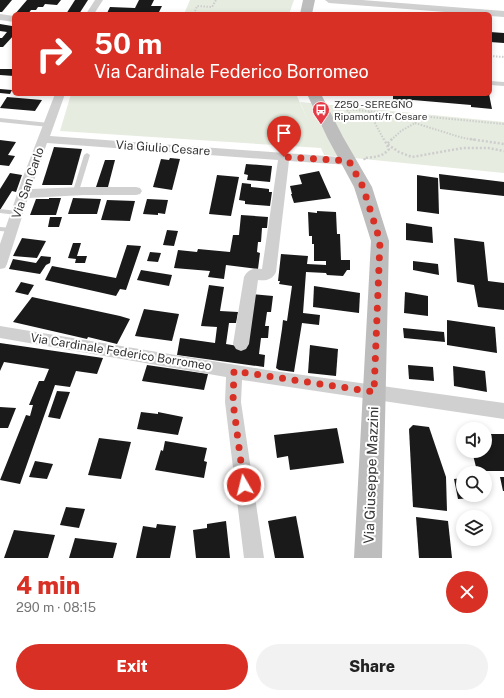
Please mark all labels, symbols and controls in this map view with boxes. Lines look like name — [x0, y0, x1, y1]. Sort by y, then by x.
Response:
text: 50 m — [94, 27, 162, 60]
icon: right — [28, 28, 80, 80]
text: Via Cardinale Federico Borromeo — [94, 61, 369, 82]
place label: Z250 - SEREGNO Ripamonti/fr Cesare — [334, 98, 428, 122]
bus stop icon: Z250 - SEREGNO Ripamonti/fr Cesare — [311, 100, 331, 125]
pin — [267, 116, 301, 157]
icon: arrive — [273, 122, 295, 144]
street label: Via Giulio Cesare — [115, 138, 211, 158]
street label: Via San Carlo — [9, 145, 47, 221]
street label: Via Cardinale Federico Borromeo — [29, 331, 213, 373]
street label: Via Giuseppe Mazzini — [361, 406, 381, 544]
map controls — [456, 422, 492, 546]
button: sound — [456, 422, 492, 458]
position arrow — [223, 464, 265, 506]
button: search — [456, 466, 492, 502]
button: layers — [456, 510, 492, 546]
text: 4 min — [16, 571, 80, 599]
button: close — [446, 571, 488, 613]
text: 290 m · 08:15 — [16, 600, 96, 615]
button: Exit — [16, 644, 248, 690]
button: Share — [256, 644, 488, 690]

